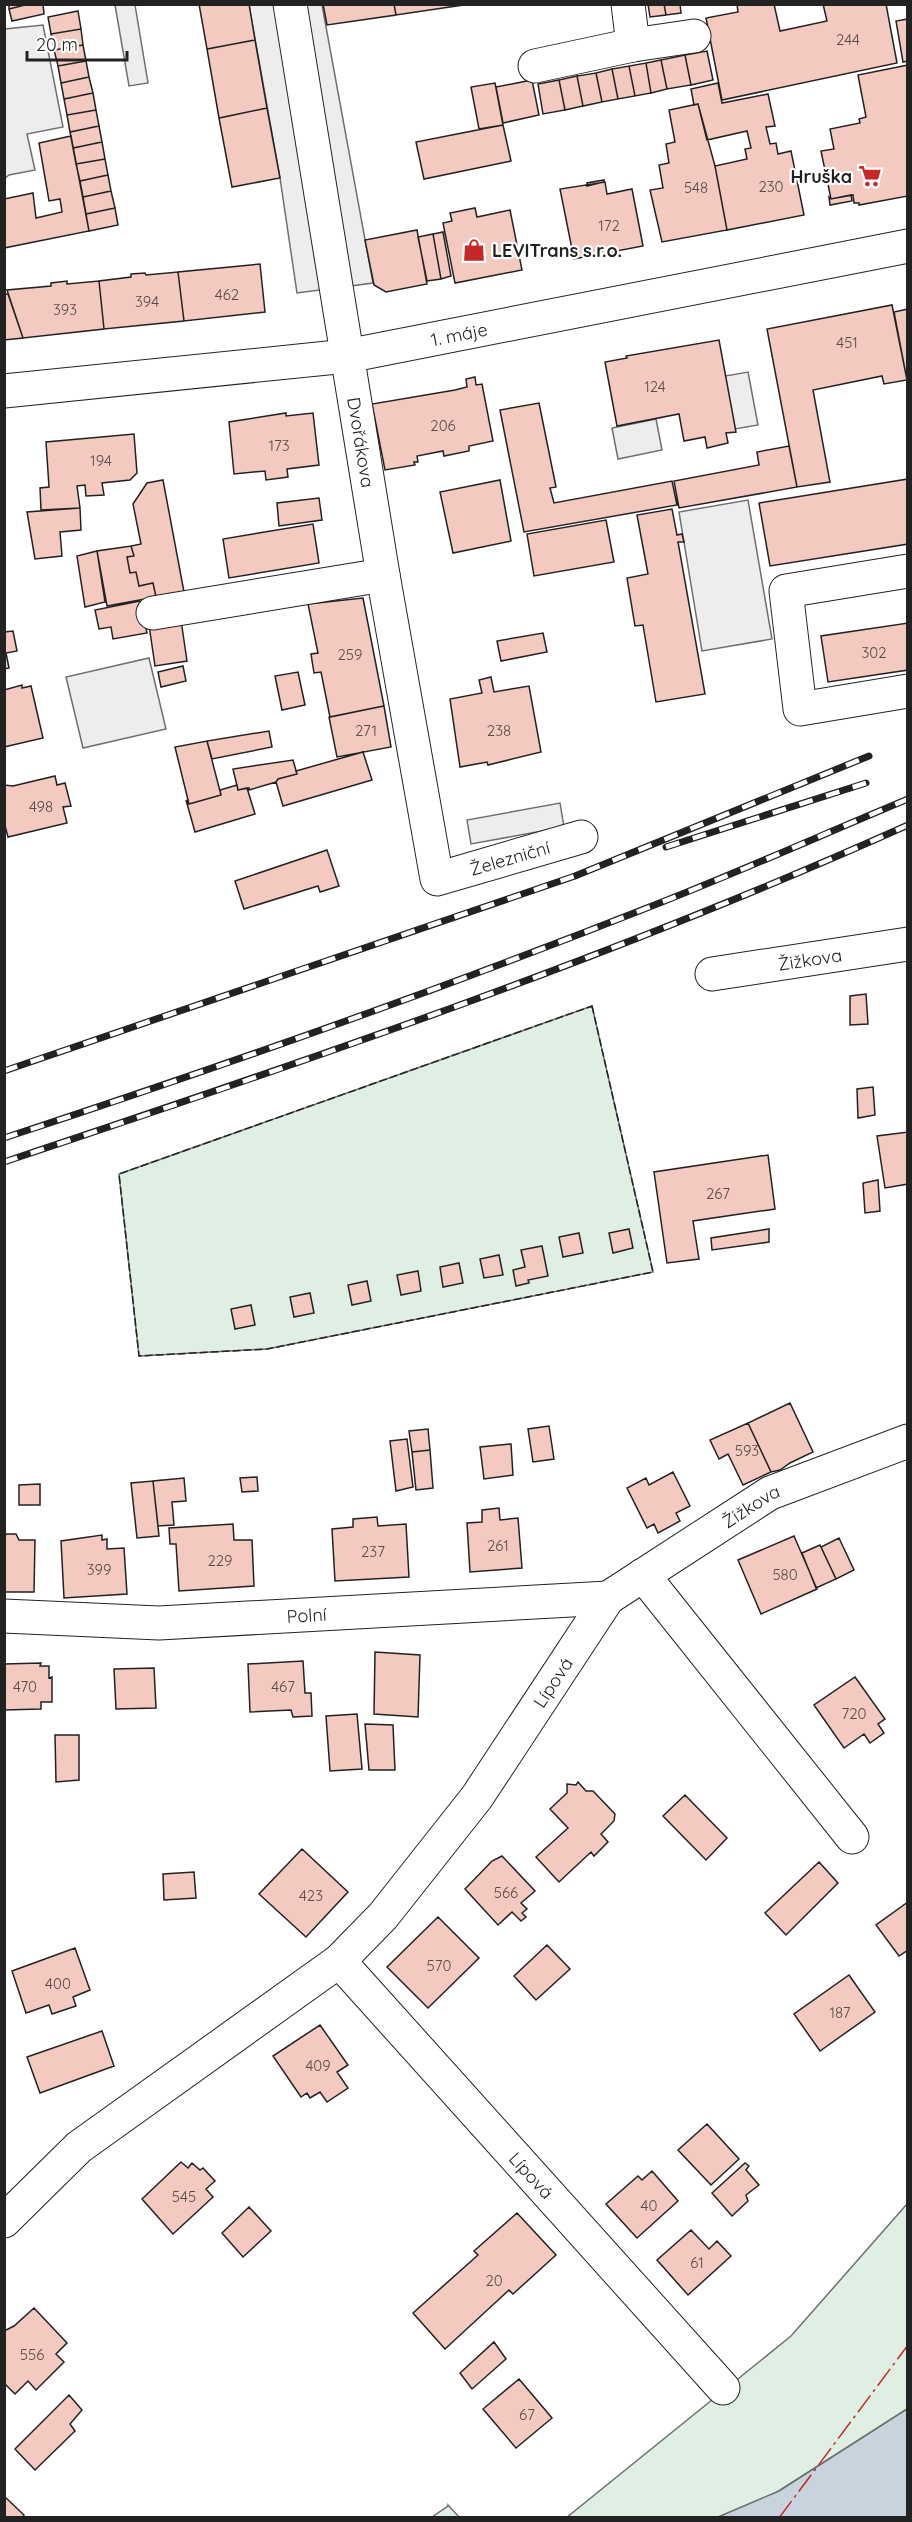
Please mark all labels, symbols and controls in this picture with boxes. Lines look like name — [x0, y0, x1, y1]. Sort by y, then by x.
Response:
scale bar — [27, 24, 128, 62]
house number: 244 — [836, 30, 860, 49]
text: 20 m — [36, 33, 78, 56]
supermarket icon: Hruška — [857, 163, 883, 189]
place label: Hruška — [791, 165, 852, 188]
house number: 230 — [758, 177, 784, 196]
house number: 548 — [684, 178, 708, 197]
house number: 172 — [598, 216, 620, 235]
shop icon: LEVITrans s.r.o. — [461, 237, 487, 263]
place label: LEVITrans s.r.o. — [492, 239, 622, 262]
house number: 462 — [215, 285, 239, 304]
house number: 394 — [135, 292, 159, 311]
house number: 393 — [53, 300, 77, 319]
street label: 1. máje — [429, 317, 489, 351]
house number: 451 — [836, 333, 858, 352]
house number: 124 — [644, 377, 666, 396]
street label: Dvořákova — [343, 395, 380, 489]
house number: 206 — [430, 416, 456, 435]
house number: 173 — [268, 436, 290, 455]
house number: 194 — [90, 451, 112, 470]
house number: 302 — [861, 643, 887, 662]
house number: 259 — [338, 645, 362, 664]
house number: 271 — [355, 721, 377, 740]
house number: 238 — [487, 721, 511, 740]
house number: 498 — [29, 797, 53, 816]
street label: Železniční — [467, 835, 553, 880]
street label: Žižkova — [776, 943, 843, 975]
house number: 267 — [706, 1184, 730, 1203]
house number: 593 — [735, 1441, 759, 1460]
street label: Žižkova — [717, 1479, 783, 1533]
house number: 261 — [487, 1536, 509, 1555]
house number: 237 — [361, 1542, 385, 1561]
house number: 229 — [208, 1551, 233, 1570]
house number: 399 — [87, 1560, 111, 1579]
house number: 580 — [772, 1565, 798, 1584]
street label: Polní — [286, 1602, 327, 1627]
street label: Lípová — [528, 1653, 577, 1712]
house number: 470 — [13, 1677, 37, 1696]
house number: 467 — [271, 1677, 295, 1696]
house number: 720 — [842, 1704, 867, 1723]
house number: 566 — [494, 1883, 518, 1902]
house number: 423 — [299, 1886, 323, 1905]
house number: 570 — [427, 1956, 451, 1975]
house number: 400 — [45, 1974, 71, 1993]
house number: 187 — [830, 2003, 851, 2022]
house number: 409 — [305, 2056, 331, 2075]
street label: Lípová — [504, 2147, 559, 2203]
house number: 545 — [172, 2187, 196, 2206]
house number: 40 — [641, 2196, 657, 2215]
house number: 61 — [690, 2253, 704, 2272]
house number: 20 — [485, 2271, 503, 2290]
house number: 556 — [20, 2345, 44, 2364]
house number: 67 — [519, 2405, 535, 2424]

